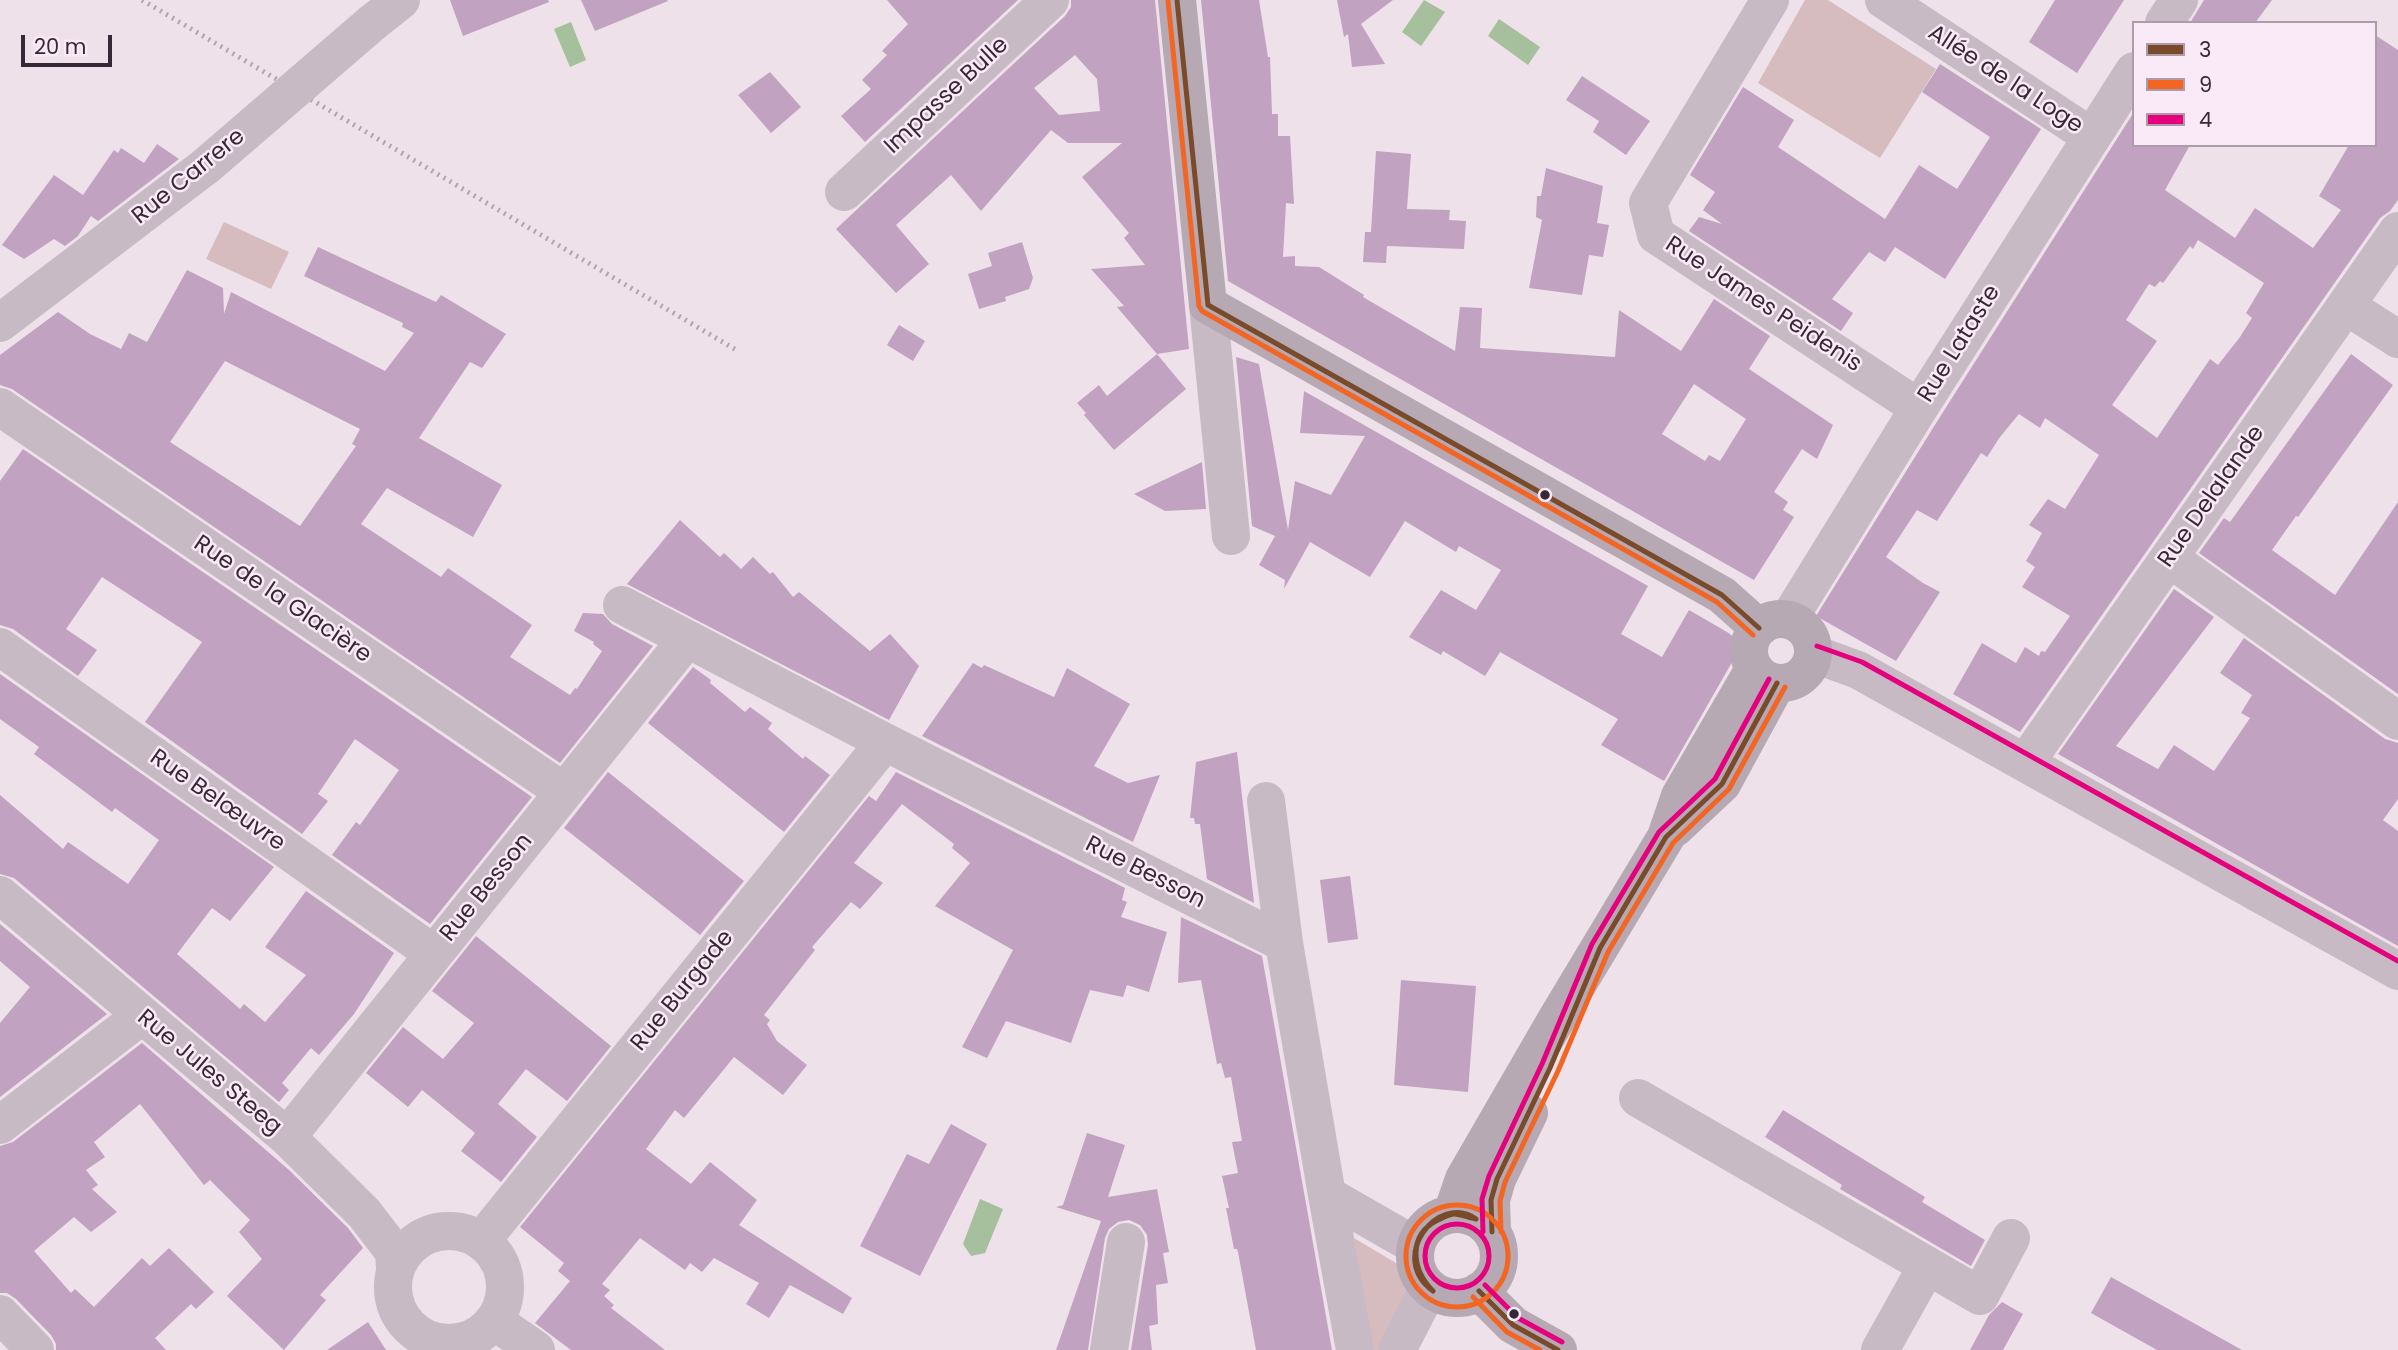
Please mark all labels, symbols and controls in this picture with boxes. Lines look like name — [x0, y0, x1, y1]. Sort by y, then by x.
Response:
street label: Allée de la Loge — [1922, 20, 2088, 140]
scale bar — [24, 21, 116, 65]
legend — [2132, 21, 2377, 147]
text: 20 m — [34, 32, 87, 61]
street label: Impasse Bulle — [879, 32, 1015, 160]
text: 3 — [2199, 35, 2211, 64]
text: 9 — [2199, 70, 2212, 99]
text: 4 — [2199, 105, 2212, 134]
street label: Rue Carrere — [127, 123, 251, 231]
street label: Rue James Peidenis — [1660, 231, 1866, 379]
street label: Rue Lataste — [1913, 280, 2007, 408]
street label: Rue Delalande — [2153, 421, 2271, 573]
unlabelled marker — [1538, 488, 1552, 502]
street label: Rue de la Glacière — [188, 530, 376, 670]
street label: Rue Belœuvre — [144, 744, 290, 858]
street label: Rue Besson — [435, 828, 539, 948]
street label: Rue Besson — [1080, 831, 1210, 915]
street label: Rue Burgade — [626, 925, 740, 1057]
street label: Rue Jules Steeg — [131, 1005, 287, 1141]
unlabelled marker — [1507, 1307, 1521, 1321]

